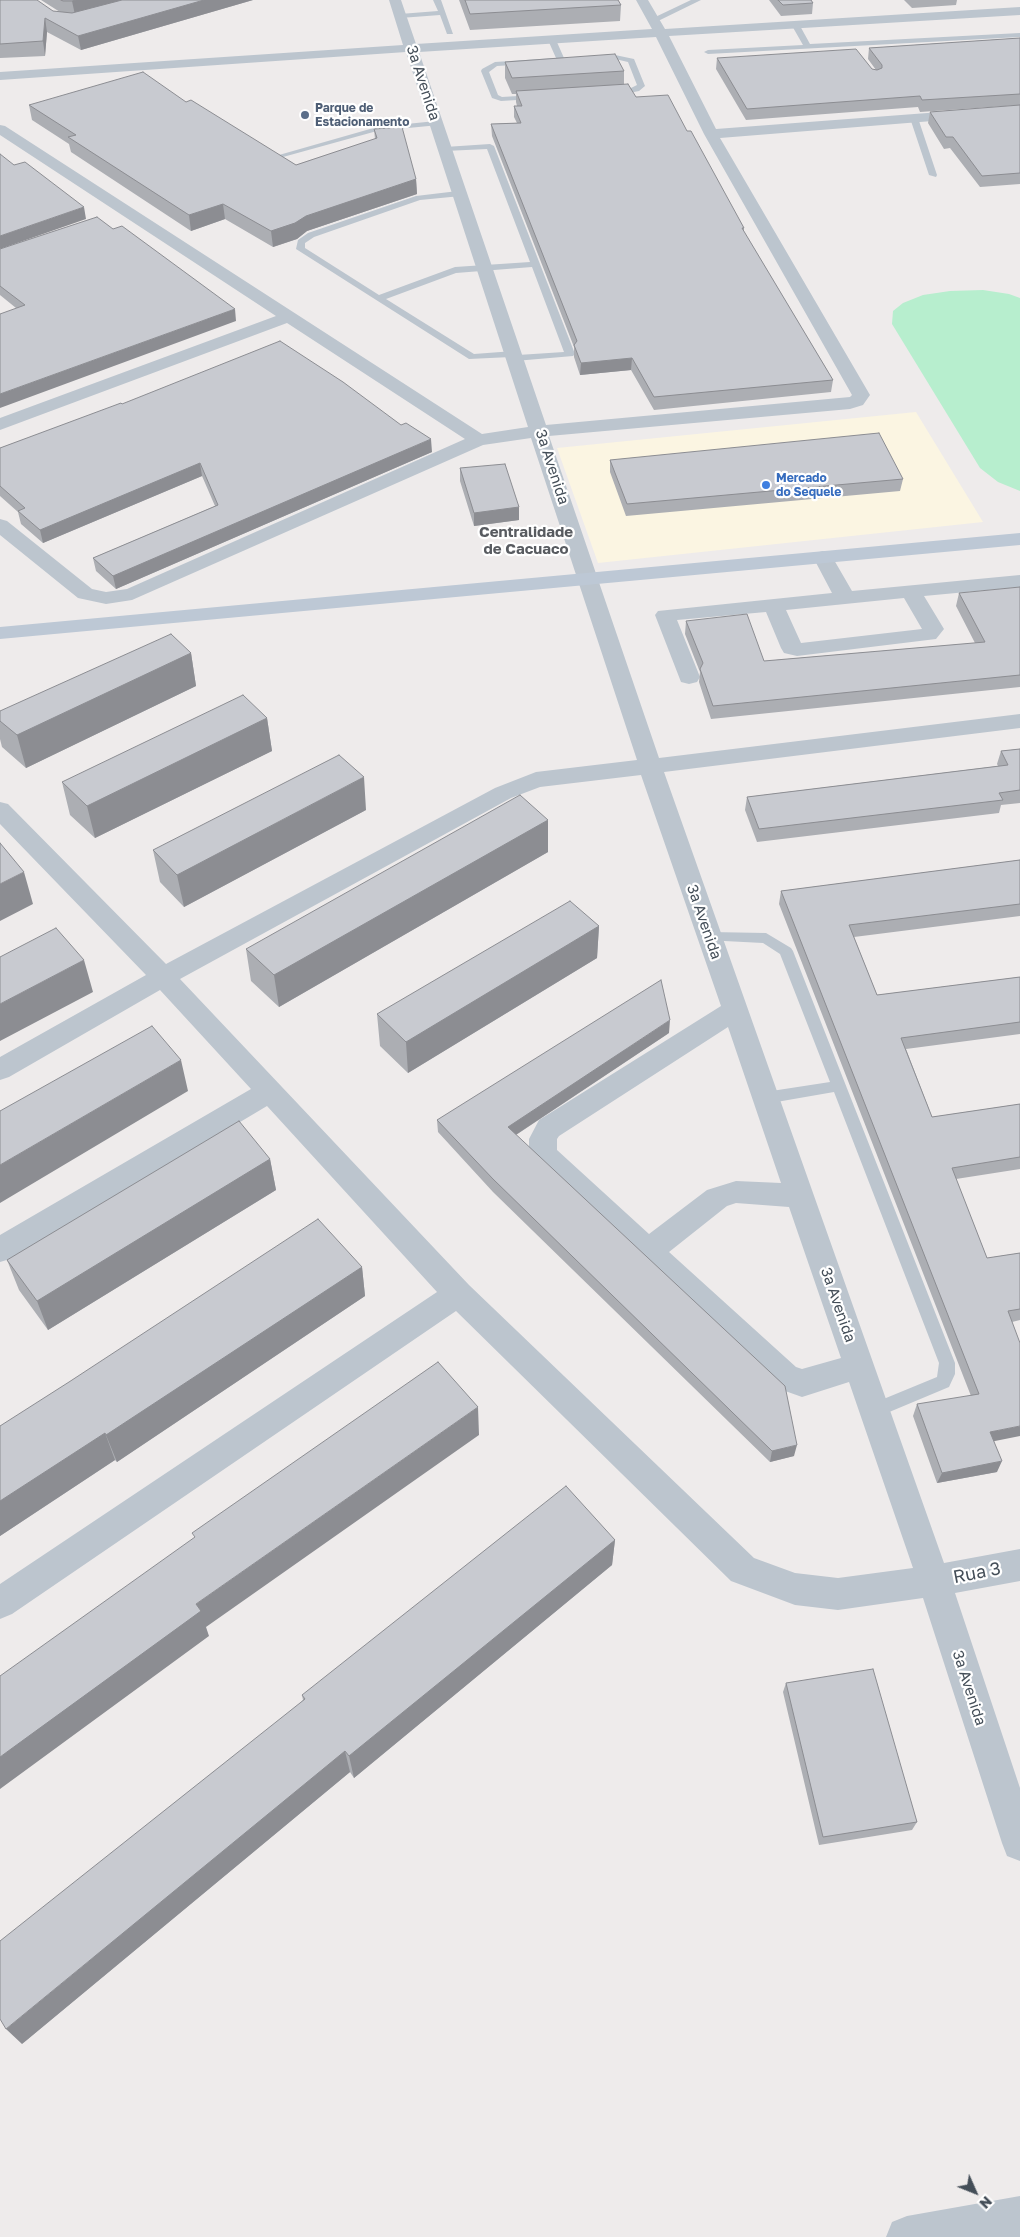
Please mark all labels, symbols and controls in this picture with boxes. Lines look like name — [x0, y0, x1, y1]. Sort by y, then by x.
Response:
street label: 3ª Avenida — [402, 43, 444, 123]
place label: Parque de Estacionamento — [315, 101, 409, 129]
marker: Parque de Estacionamento — [299, 109, 311, 121]
street label: 3ª Avenida — [531, 427, 573, 507]
place label: Mercado do Sequele — [776, 471, 841, 499]
marker: Mercado do Sequele — [760, 479, 772, 491]
district label: Centralidade de Cacuaco — [479, 523, 573, 558]
street label: 3ª Avenida — [683, 882, 725, 962]
street label: 3ª Avenida — [817, 1265, 859, 1345]
street label: Rua 3 — [951, 1558, 1003, 1588]
street label: 3ª Avenida — [948, 1648, 990, 1728]
north arrow — [950, 2167, 1000, 2217]
text: N — [976, 2193, 996, 2212]

